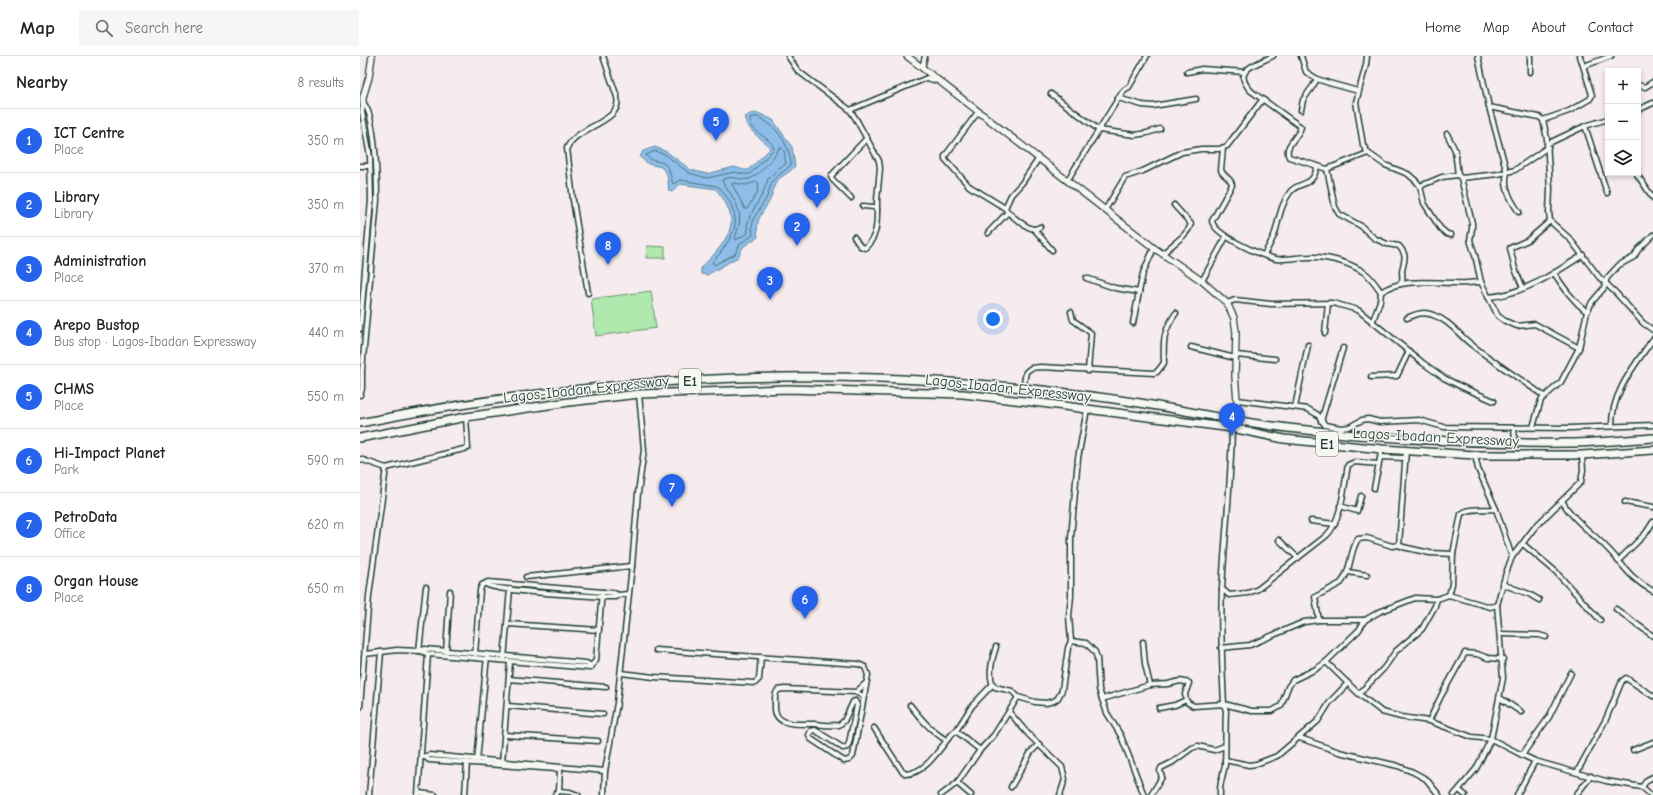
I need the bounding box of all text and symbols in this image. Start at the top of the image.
search box [79,10,359,46]
text: Map [20,17,55,39]
icon: search [93,17,115,39]
text: Search here [125,19,203,37]
text: Home [1425,19,1461,36]
text: Map [1483,19,1509,36]
text: About [1531,19,1566,36]
text: Contact [1588,19,1633,36]
map controls [1605,68,1641,176]
button: + [1605,68,1641,104]
text: Nearby [16,73,67,92]
text: 8 results [298,75,344,90]
button: − [1605,104,1641,140]
pin: 5 [703,108,729,141]
text: ICT Centre [54,124,124,142]
text: 1 [26,133,32,148]
text: 350 m [307,133,344,148]
button: layers [1605,140,1641,176]
text: Place [54,142,84,157]
pin: 1 [804,175,830,208]
text: Library [54,188,99,206]
text: 2 [26,197,32,212]
text: 350 m [307,197,344,212]
text: Library [54,206,93,221]
pin: 2 [784,213,810,246]
pin: 8 [595,232,621,265]
text: Administration [54,252,146,270]
text: 3 [26,261,32,276]
text: 370 m [308,261,344,276]
pin: 3 [757,267,783,300]
text: Place [54,270,84,285]
your location [983,309,1003,329]
text: Arepo Bustop [54,316,140,334]
text: 4 [26,325,32,340]
text: 440 m [308,325,344,340]
text: Bus stop · Lagos-Ibadan Expressway [54,334,256,349]
road number: E1 [679,369,701,393]
street label: Lagos-Ibadan Expressway [924,370,1092,406]
street label: Lagos-Ibadan Expressway [502,371,670,407]
text: CHMS [54,380,94,398]
text: 5 [26,389,32,404]
text: 550 m [307,389,344,404]
text: Place [54,398,84,413]
pin: 4 [1219,403,1245,436]
street label: Lagos-Ibadan Expressway [1352,424,1520,450]
road number: E1 [1316,432,1338,456]
text: Hi-Impact Planet [54,444,165,462]
text: 6 [26,453,32,468]
text: 590 m [307,453,344,468]
text: Park [54,462,79,477]
pin: 7 [659,474,685,507]
text: PetroData [54,508,117,526]
text: 7 [26,517,32,532]
text: 620 m [307,517,344,532]
text: Office [54,526,85,541]
text: Organ House [54,572,138,590]
text: 8 [26,581,32,596]
text: 650 m [307,581,344,596]
pin: 6 [792,586,818,619]
text: Place [54,590,84,605]

